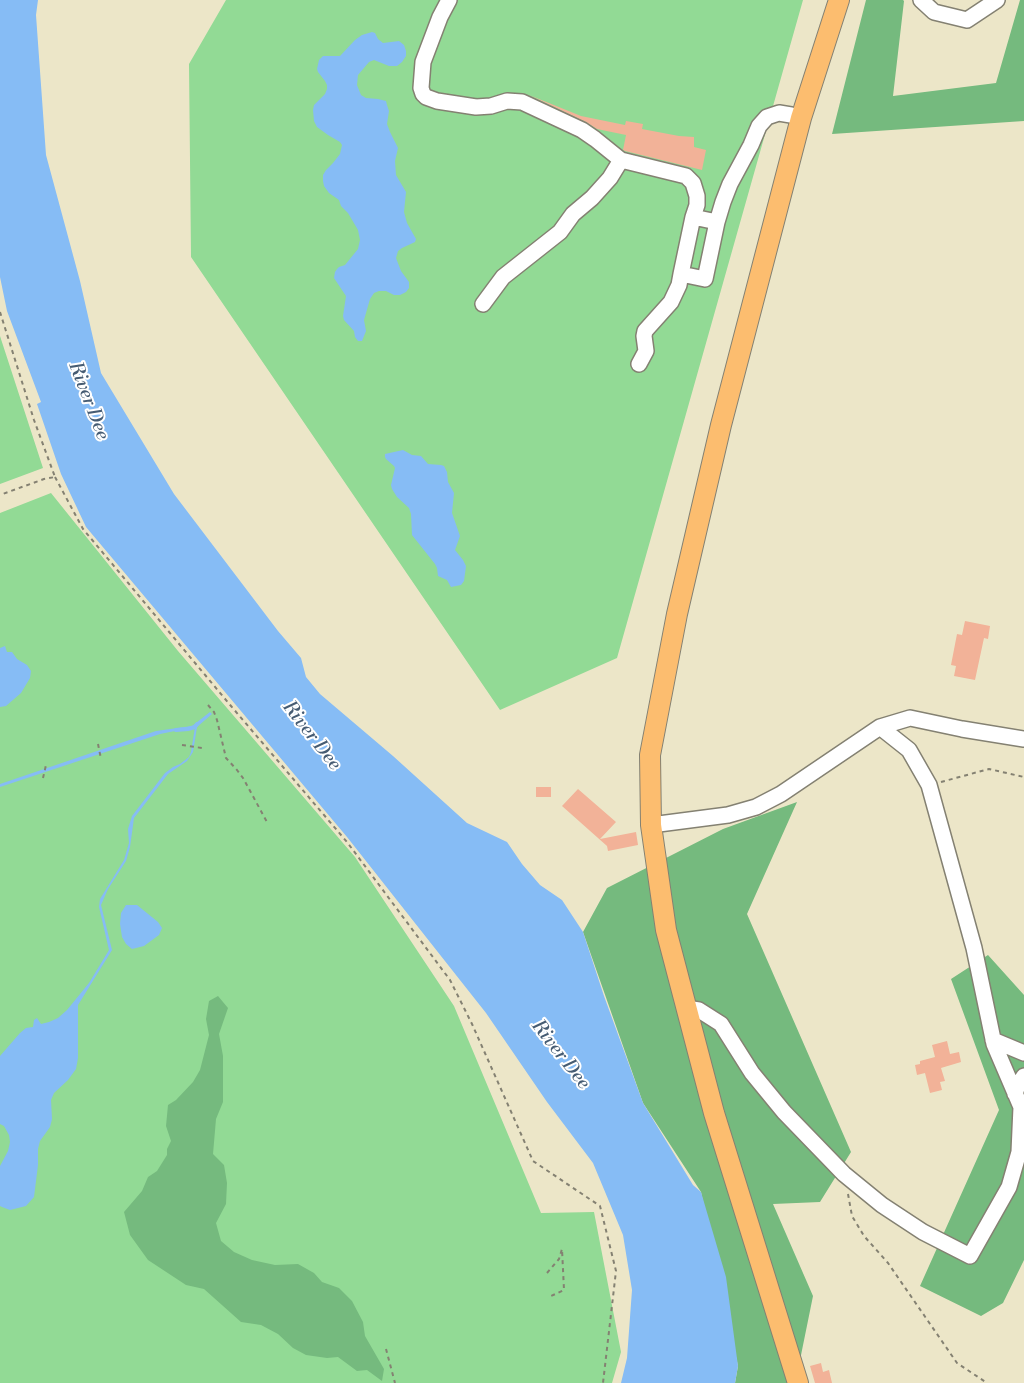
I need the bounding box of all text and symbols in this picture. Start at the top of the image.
water label: River Dee [63,359,113,443]
water label: River Dee [277,697,345,775]
water label: River Dee [526,1016,594,1094]

